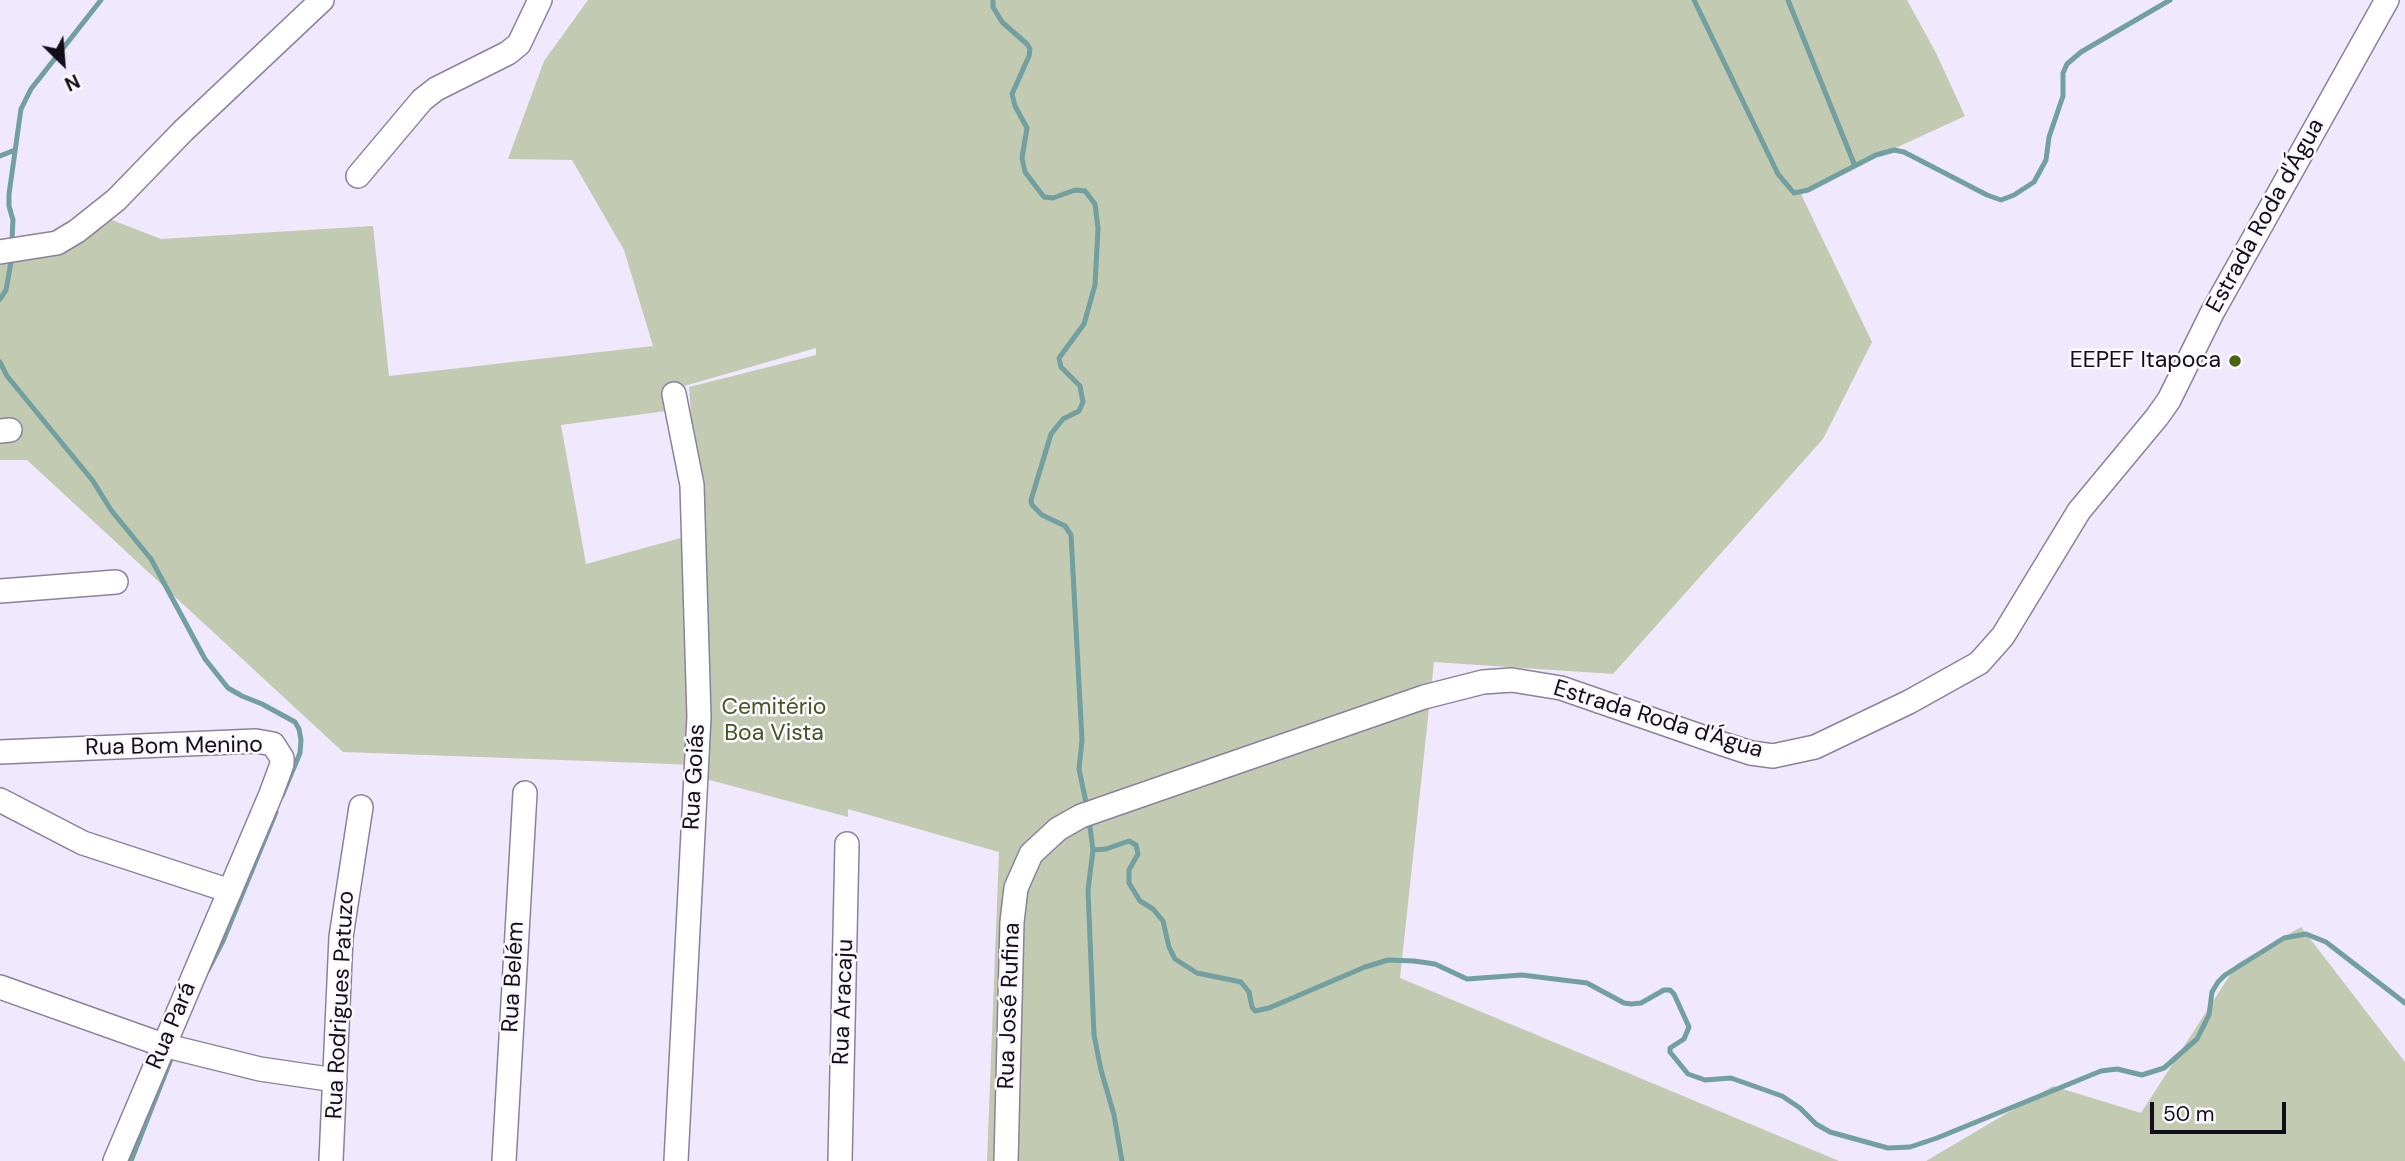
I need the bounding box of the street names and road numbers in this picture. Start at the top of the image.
street label: Estrada Roda d'Água [2201,114,2331,318]
street label: Estrada Roda d'Água [1550,675,1766,765]
street label: Rua Goiás [678,723,712,831]
street label: Rua Bom Menino [85,732,263,762]
street label: Rua Rodrigues Patuzo [321,890,361,1120]
street label: Rua Belém [497,921,531,1033]
street label: Rua José Rufina [993,922,1027,1090]
street label: Rua Aracaju [828,938,860,1066]
street label: Rua Pará [141,978,203,1074]

